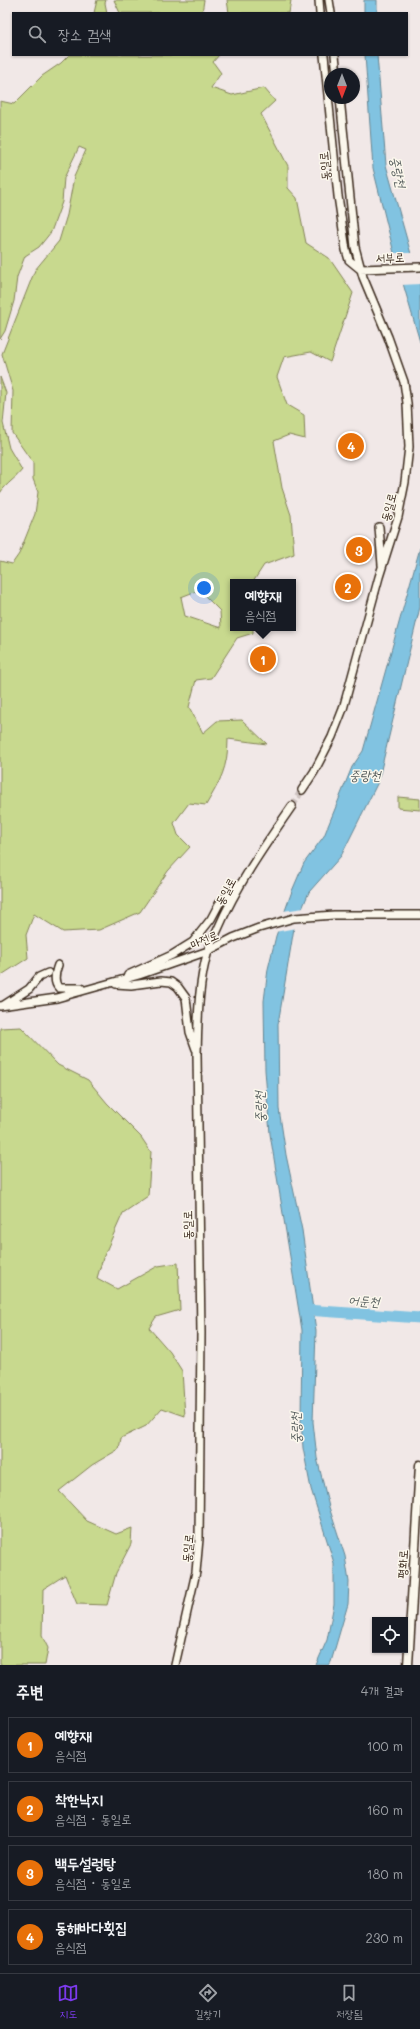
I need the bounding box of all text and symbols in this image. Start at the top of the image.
search box [12,12,408,56]
icon: search [26,23,48,45]
text: 장소 검색 [58,24,111,44]
north arrow [324,68,360,104]
street label: 동일로 [315,151,333,181]
water label: 중랑천 [387,155,411,191]
street label: 서부로 [375,248,405,266]
pin: 4 [338,431,364,461]
street label: 동일로 [377,491,399,523]
pin: 3 [346,535,372,565]
pin: 2 [335,572,361,602]
your location [194,578,214,598]
popup [230,579,296,631]
text: 예향재 [245,585,281,605]
text: 음식점 [245,606,276,623]
pin: 1 [250,644,276,674]
water label: 중랑천 [349,766,382,783]
street label: 동일로 [211,874,239,908]
street label: 마전로 [188,926,220,952]
water label: 중랑천 [250,1089,268,1123]
street label: 동일로 [179,1210,195,1240]
water label: 어둔천 [348,1290,382,1310]
water label: 중랑천 [286,1410,304,1444]
street label: 동일로 [178,1533,196,1563]
street label: 평화로 [393,1549,411,1579]
map controls [372,1617,408,1653]
button: locate [372,1617,408,1653]
text: 주변 [16,1680,43,1702]
text: 4개 결과 [361,1682,404,1699]
text: 예향재 [55,1725,91,1745]
text: 1 [27,1737,33,1754]
text: 100 m [367,1737,403,1754]
text: 음식점 [55,1746,86,1763]
text: 착한낙지 [55,1789,103,1809]
text: 2 [26,1801,34,1818]
text: 160 m [367,1801,403,1818]
text: 음식점 · 동일로 [55,1810,132,1827]
text: 백두설렁탕 [55,1853,115,1873]
text: 3 [26,1865,34,1882]
text: 180 m [367,1865,403,1882]
text: 음식점 · 동일로 [55,1874,132,1891]
text: 동해바다횟집 [55,1917,127,1937]
text: 4 [26,1929,34,1946]
text: 230 m [366,1929,403,1946]
text: 음식점 [55,1938,86,1955]
tab: 지도 [57,1982,79,2022]
tab: 길찾기 [194,1982,221,2022]
tab: 저장됨 [336,1982,363,2022]

